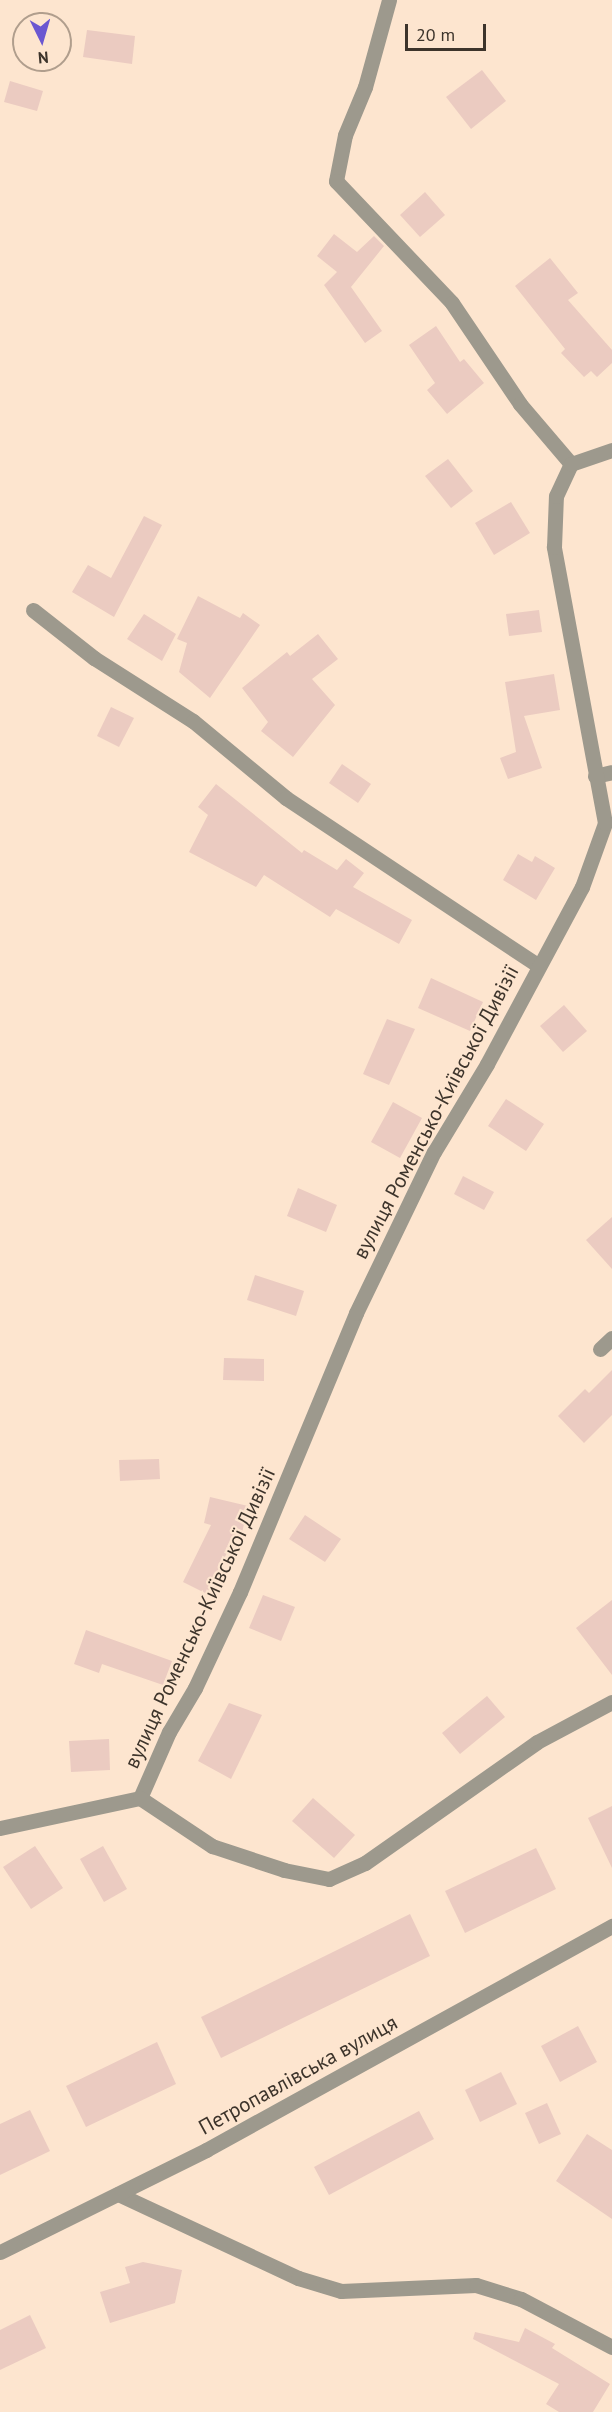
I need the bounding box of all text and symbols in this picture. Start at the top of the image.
north arrow [12,12,72,72]
scale bar [408,12,489,50]
text: 20 m [416,23,455,46]
text: N [37,48,50,68]
street label: вулиця Роменсько-Київської Дивізії [348,961,524,1263]
street label: вулиця Роменсько-Київської Дивізії [119,1463,281,1773]
street label: Петропавлівська вулиця [194,2010,402,2140]

